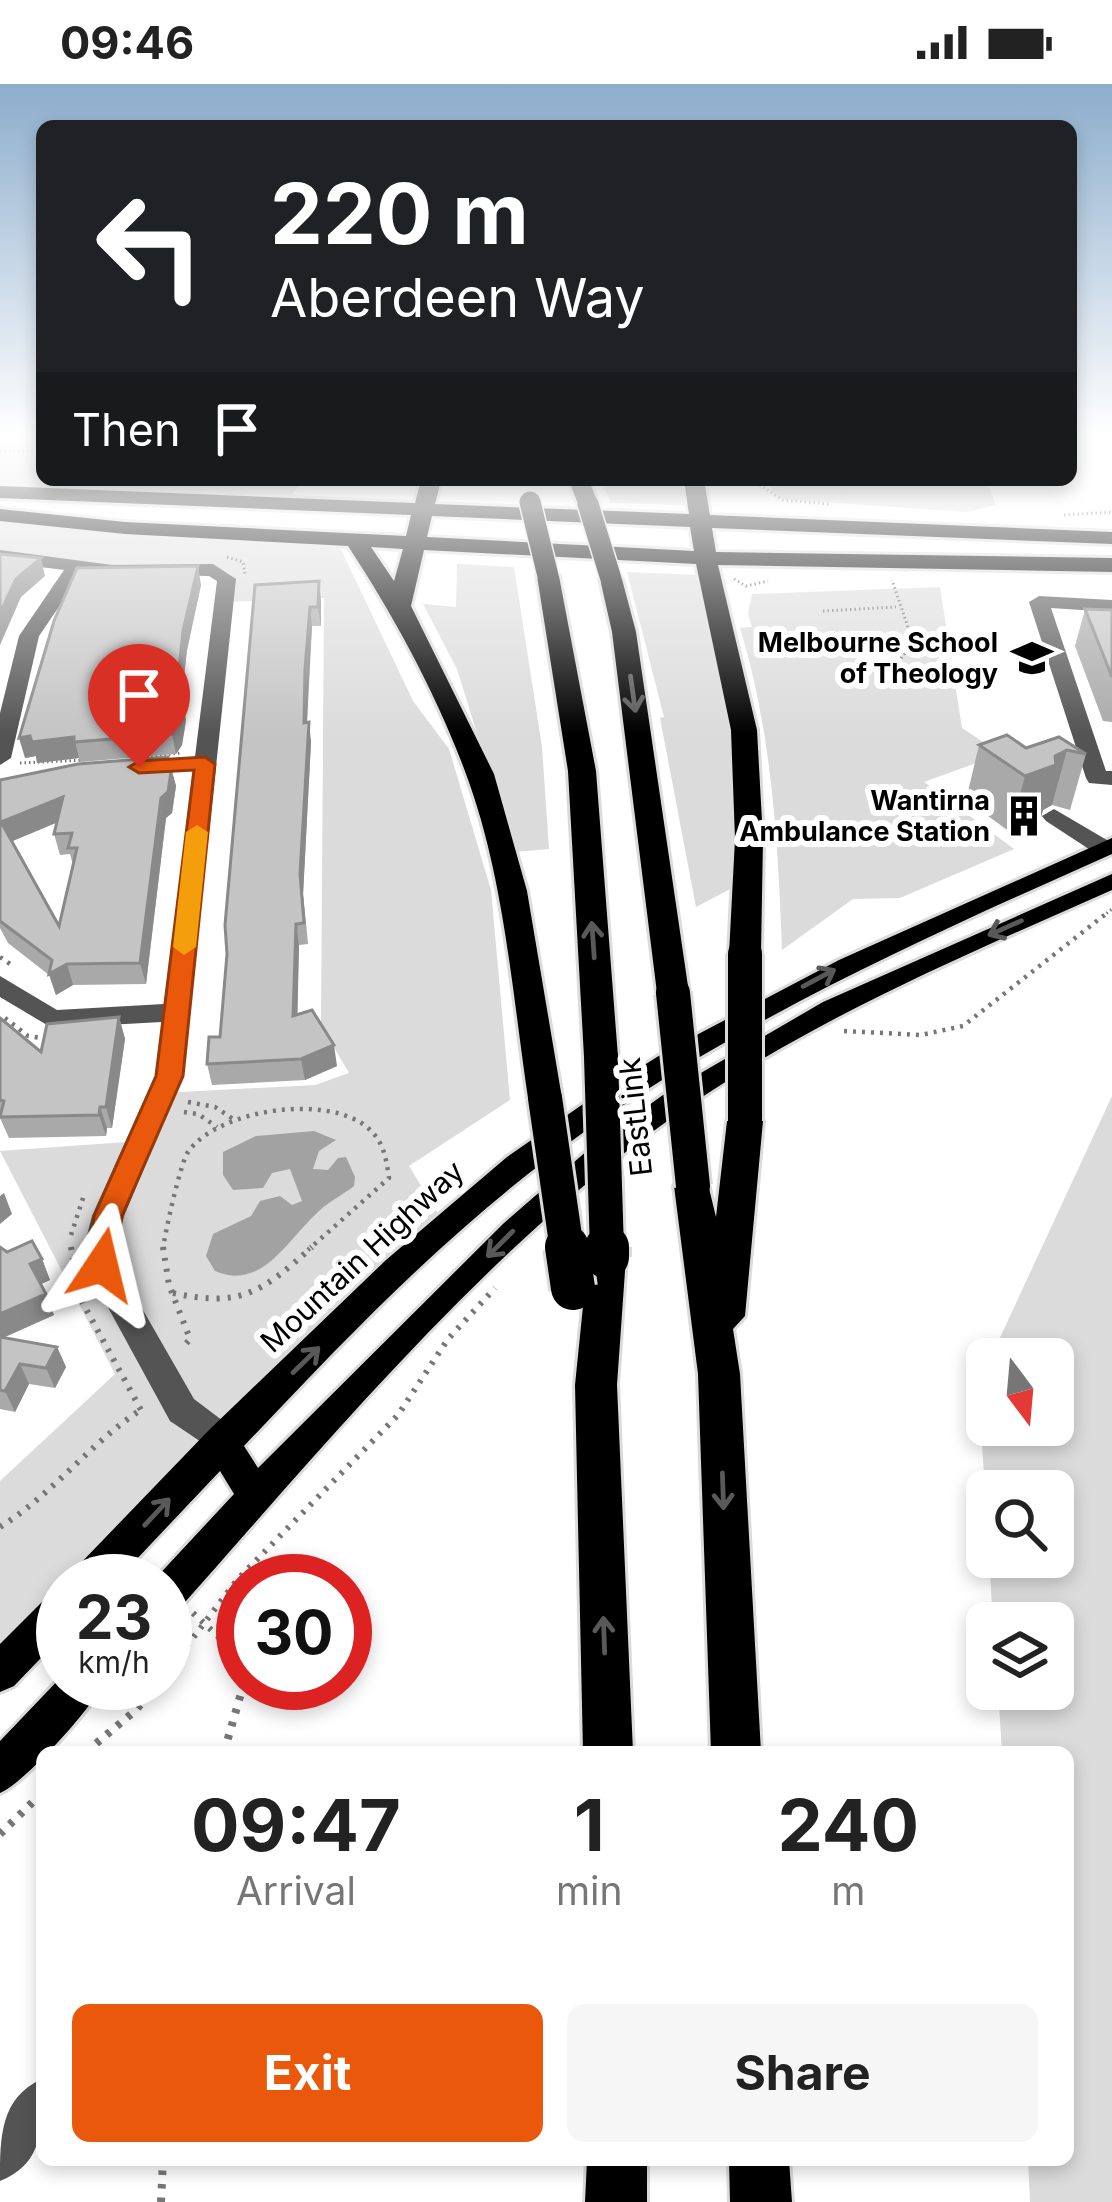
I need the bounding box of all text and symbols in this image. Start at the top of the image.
text: 09:46 [60,15,194,70]
text: 220 m [270,163,529,264]
icon: left [72,168,228,324]
text: Aberdeen Way [270,265,645,330]
icon: arrive [204,396,270,462]
text: Then [72,402,180,457]
place label: Melbourne School of Theology [758,626,998,690]
school or university icon: Melbourne School of Theology [1009,635,1055,681]
pin [88,644,190,767]
icon: arrive [106,662,172,728]
one-way arrow [622,674,645,713]
place label: Wantirna Ambulance Station [739,784,990,848]
building icon: Wantirna Ambulance Station [1001,793,1047,839]
one-way arrow [988,919,1024,941]
one-way arrow [582,921,605,960]
one-way arrow [800,966,836,989]
street label: EastLink [611,1055,659,1178]
street label: Mountain Highway [253,1153,471,1359]
position arrow [39,1202,165,1328]
one-way arrow [486,1229,514,1258]
north arrow [966,1338,1074,1446]
map controls [966,1338,1074,1710]
one-way arrow [291,1346,320,1374]
button: search [966,1470,1074,1578]
one-way arrow [712,1471,735,1510]
one-way arrow [143,1497,170,1527]
speed limit sign: 30 [216,1554,372,1710]
text: 23 [76,1581,152,1653]
button: layers [966,1602,1074,1710]
one-way arrow [592,1616,615,1655]
text: km/h [78,1644,150,1680]
text: 09:47 [191,1781,401,1868]
text: 1 [574,1781,605,1868]
text: 240 [778,1781,919,1868]
text: Arrival [236,1867,356,1914]
text: min [556,1867,623,1914]
text: m [831,1867,865,1914]
button: Exit [72,2004,543,2142]
button: Share [567,2004,1038,2142]

